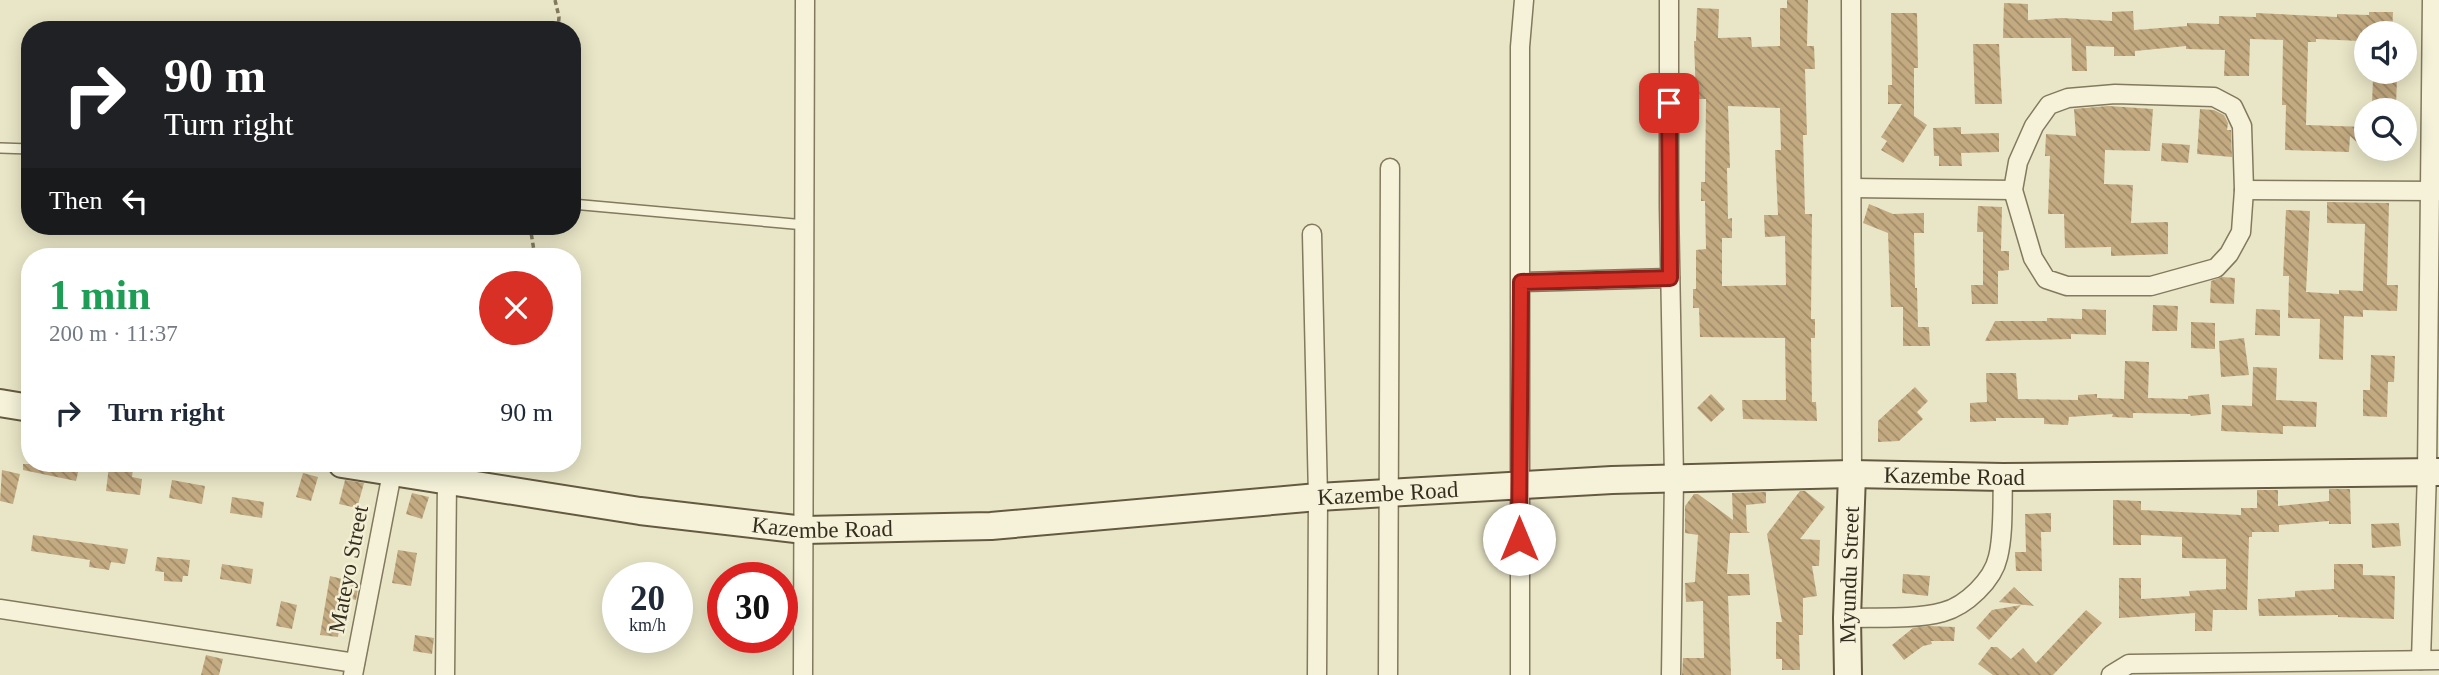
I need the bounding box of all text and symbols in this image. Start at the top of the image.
map controls [2354,21,2417,161]
button: sound [2354,21,2417,84]
text: 90 m [164,48,266,103]
icon: right [49,49,140,140]
pin [1639,73,1699,133]
icon: arrive [1650,84,1688,122]
button: search [2354,98,2417,161]
text: Turn right [164,106,294,142]
icon: left [116,182,154,220]
text: Then [49,186,102,215]
button: close [479,271,553,345]
text: 1 min [49,272,151,318]
text: 200 m · 11:37 [49,321,178,346]
icon: right [49,394,87,432]
text: Turn right [108,398,225,427]
text: 90 m [500,398,553,427]
street label: Kazembe Road [1883,463,2026,490]
street label: Kazembe Road [1317,477,1460,510]
street label: Mateyo Street [324,502,373,635]
position arrow [1482,502,1556,576]
street label: Myundu Street [1835,505,1864,644]
street label: Kazembe Road [750,512,894,543]
speed limit sign: 30 [707,562,798,653]
text: 20 [630,579,665,618]
text: km/h [629,615,666,635]

